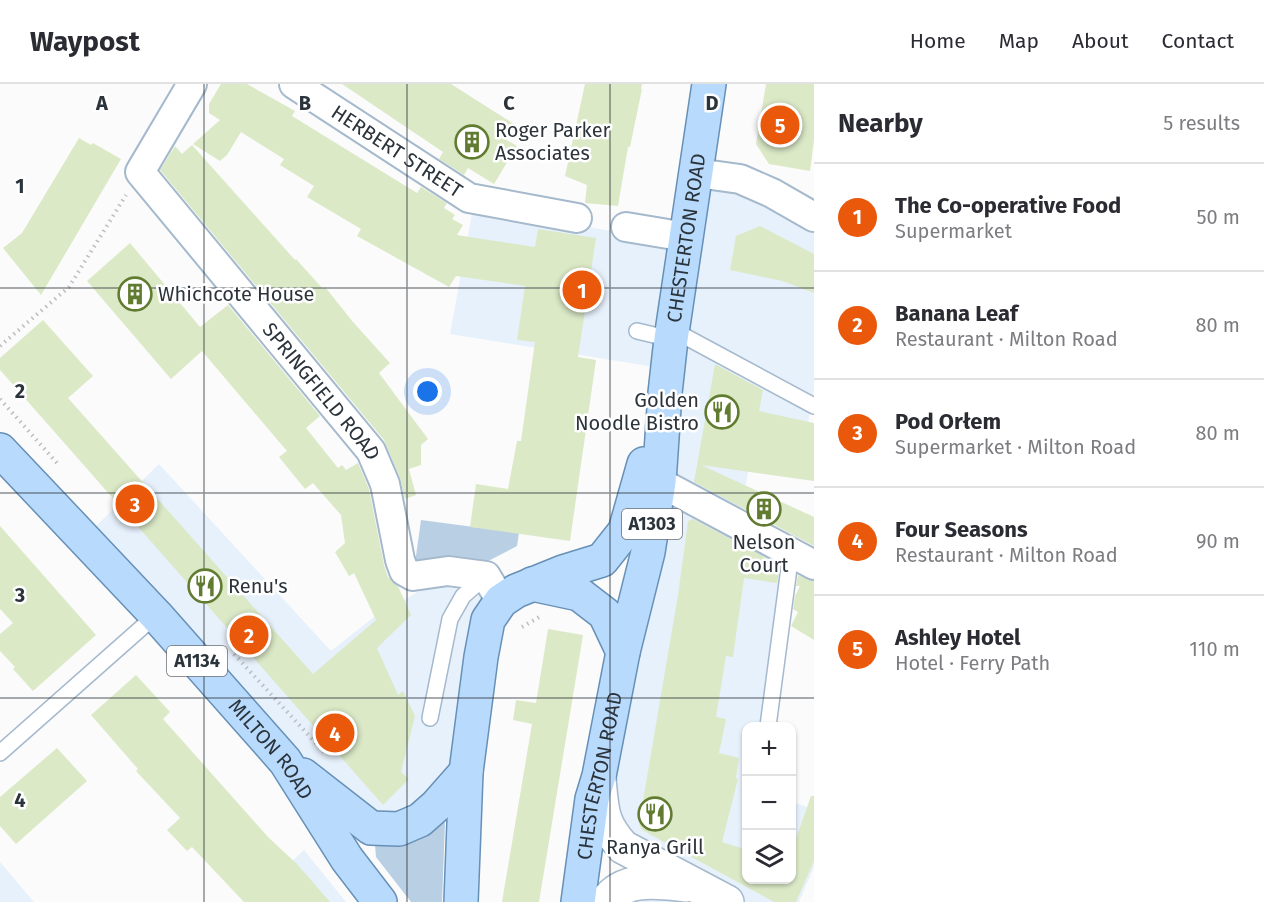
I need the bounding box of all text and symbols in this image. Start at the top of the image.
text: Waypost [30,25,140,58]
text: Home [910,28,966,54]
text: Map [999,28,1039,54]
text: About [1072,28,1129,54]
text: Contact [1162,28,1234,54]
text: A [95,91,109,115]
text: B [299,91,311,115]
text: C [503,91,515,115]
text: D [705,91,719,115]
street label: HERBERT STREET [327,100,468,203]
pin: 5 [760,102,800,147]
text: Nearby [838,108,923,139]
text: 5 results [1163,111,1240,135]
place label: Roger Parker Associates [495,118,611,165]
building icon: Roger Parker Associates [454,124,490,160]
street label: CHESTERTON ROAD [662,152,711,324]
text: 1 [15,174,25,198]
text: The Co-operative Food [895,192,1121,219]
text: 1 [853,205,862,229]
text: 50 m [1196,205,1240,229]
text: Supermarket [895,219,1012,243]
pin: 1 [562,268,602,312]
building icon: Whichcote House [117,276,153,312]
place label: Whichcote House [158,282,314,306]
text: Banana Leaf [895,300,1018,327]
text: 2 [852,313,863,337]
text: 80 m [1195,313,1240,337]
street label: SPRINGFIELD ROAD [258,318,385,463]
text: Restaurant · Milton Road [895,327,1118,351]
your location [413,377,442,406]
text: 2 [15,379,25,403]
place label: Golden Noodle Bistro [575,388,699,435]
restaurant icon: Golden Noodle Bistro [704,394,740,430]
text: Pod Orłem [895,408,1001,435]
text: 3 [852,421,863,445]
text: 80 m [1195,421,1240,445]
text: Supermarket · Milton Road [895,435,1136,459]
pin: 3 [116,482,154,526]
building icon: Nelson Court [746,491,782,527]
road number: A1303 [622,509,682,539]
text: Four Seasons [895,516,1028,543]
text: 4 [852,529,863,553]
text: 90 m [1196,529,1240,553]
place label: Nelson Court [732,530,796,577]
text: Restaurant · Milton Road [895,543,1118,567]
restaurant icon: Renu's [187,568,223,604]
place label: Renu's [228,574,288,598]
text: 3 [14,583,25,607]
pin: 2 [230,612,268,658]
text: Ashley Hotel [895,624,1021,651]
text: 5 [852,637,863,661]
text: 110 m [1189,637,1240,661]
road number: A1134 [167,646,227,676]
text: Hotel · Ferry Path [895,651,1050,675]
street label: CHESTERTON ROAD [572,690,627,861]
street label: MILTON ROAD [224,694,318,804]
pin: 4 [316,710,354,756]
map controls [742,722,796,884]
button: + [742,722,796,776]
button: − [742,776,796,830]
text: 4 [14,788,26,812]
restaurant icon: Ranya Grill [637,796,673,832]
button: layers [742,830,796,884]
place label: Ranya Grill [606,835,704,859]

